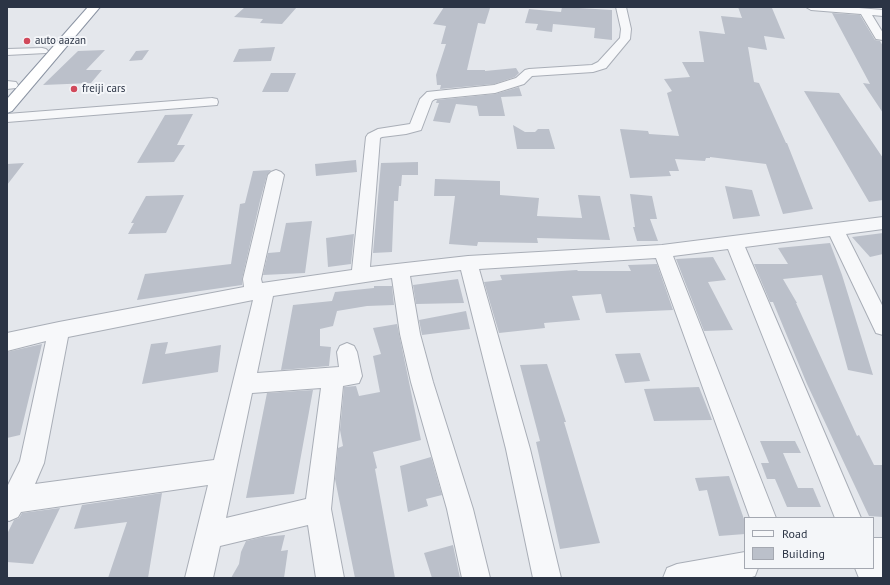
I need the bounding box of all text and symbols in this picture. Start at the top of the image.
place label: auto aazan [35,34,86,48]
marker: auto aazan [22,36,32,46]
place label: freiji cars [82,82,125,96]
marker: freiji cars [69,84,79,94]
legend [744,517,874,569]
text: Road [782,526,807,541]
text: Building [782,546,825,561]

